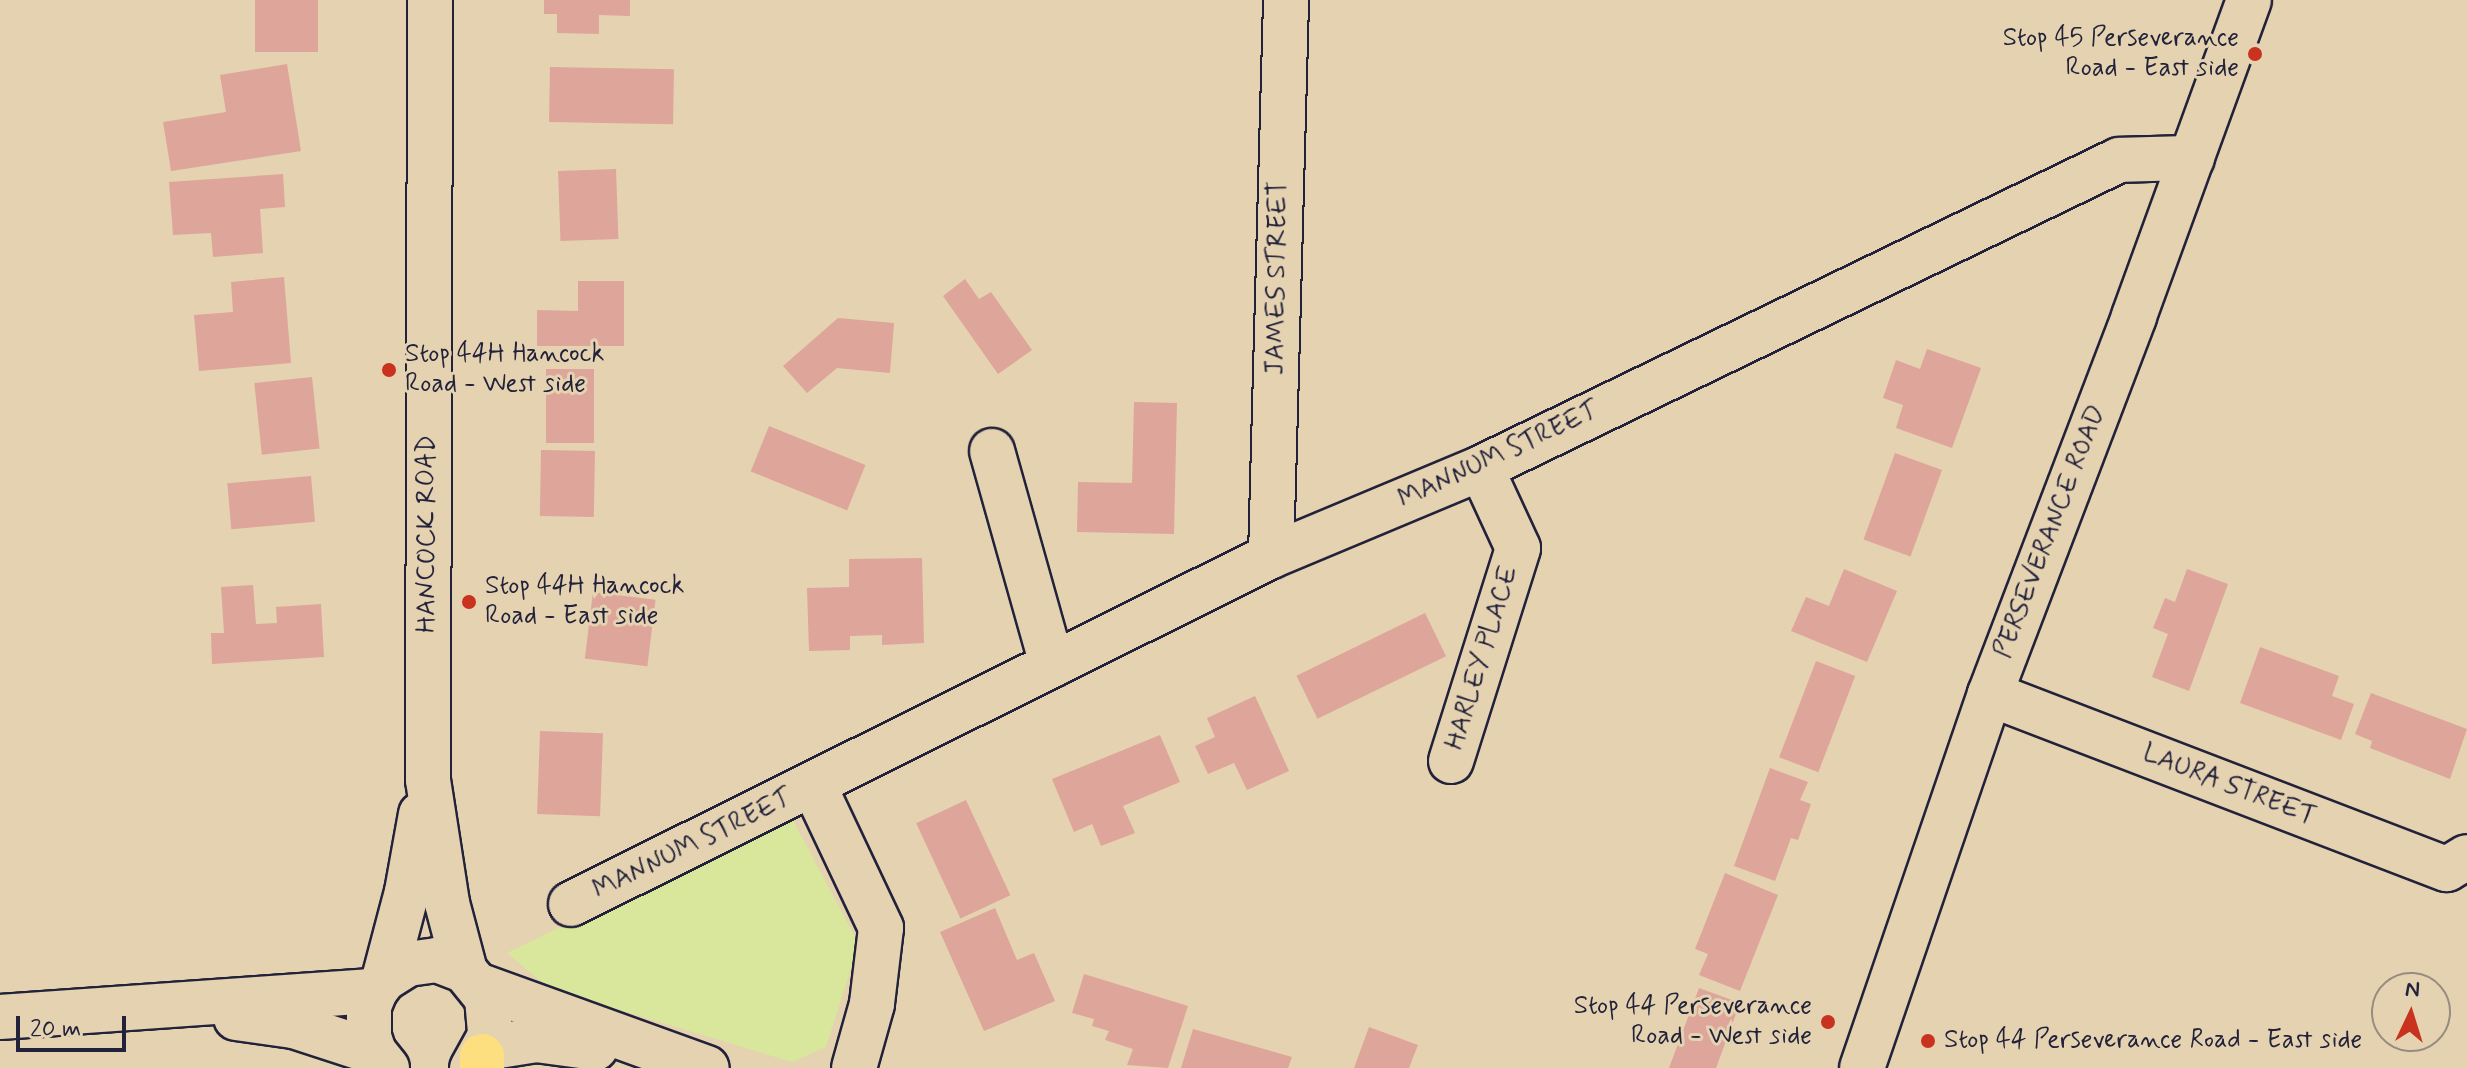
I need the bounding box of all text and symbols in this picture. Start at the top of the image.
place label: Stop 45 Perseverance Road - East side [2003,23,2239,84]
marker: Stop 45 Perseverance Road - East side [2246,45,2264,63]
street label: JAMES STREET [1261,181,1295,375]
place label: Stop 44H Hancock Road - West side [405,339,602,400]
marker: Stop 44H Hancock Road - West side [380,361,398,379]
street label: MANNUM STREET [1393,396,1605,516]
street label: PERSEVERANCE ROAD [1988,401,2114,663]
street label: HANCOCK ROAD [412,437,444,631]
street label: HARLEY PLACE [1441,564,1525,752]
place label: Stop 44H Hancock Road - East side [485,571,682,632]
marker: Stop 44H Hancock Road - East side [460,593,478,611]
street label: LAURA STREET [2137,738,2321,834]
street label: MANNUM STREET [588,783,798,907]
north arrow [2371,972,2451,1052]
text: N [2404,976,2421,1005]
place label: Stop 44 Perseverance Road - West side [1574,991,1812,1052]
scale bar [20,1000,130,1050]
marker: Stop 44 Perseverance Road - West side [1819,1013,1837,1031]
text: 20 m [30,1014,81,1045]
place label: Stop 44 Perseverance Road - East side [1944,1025,2363,1057]
marker: Stop 44 Perseverance Road - East side [1919,1032,1937,1050]

